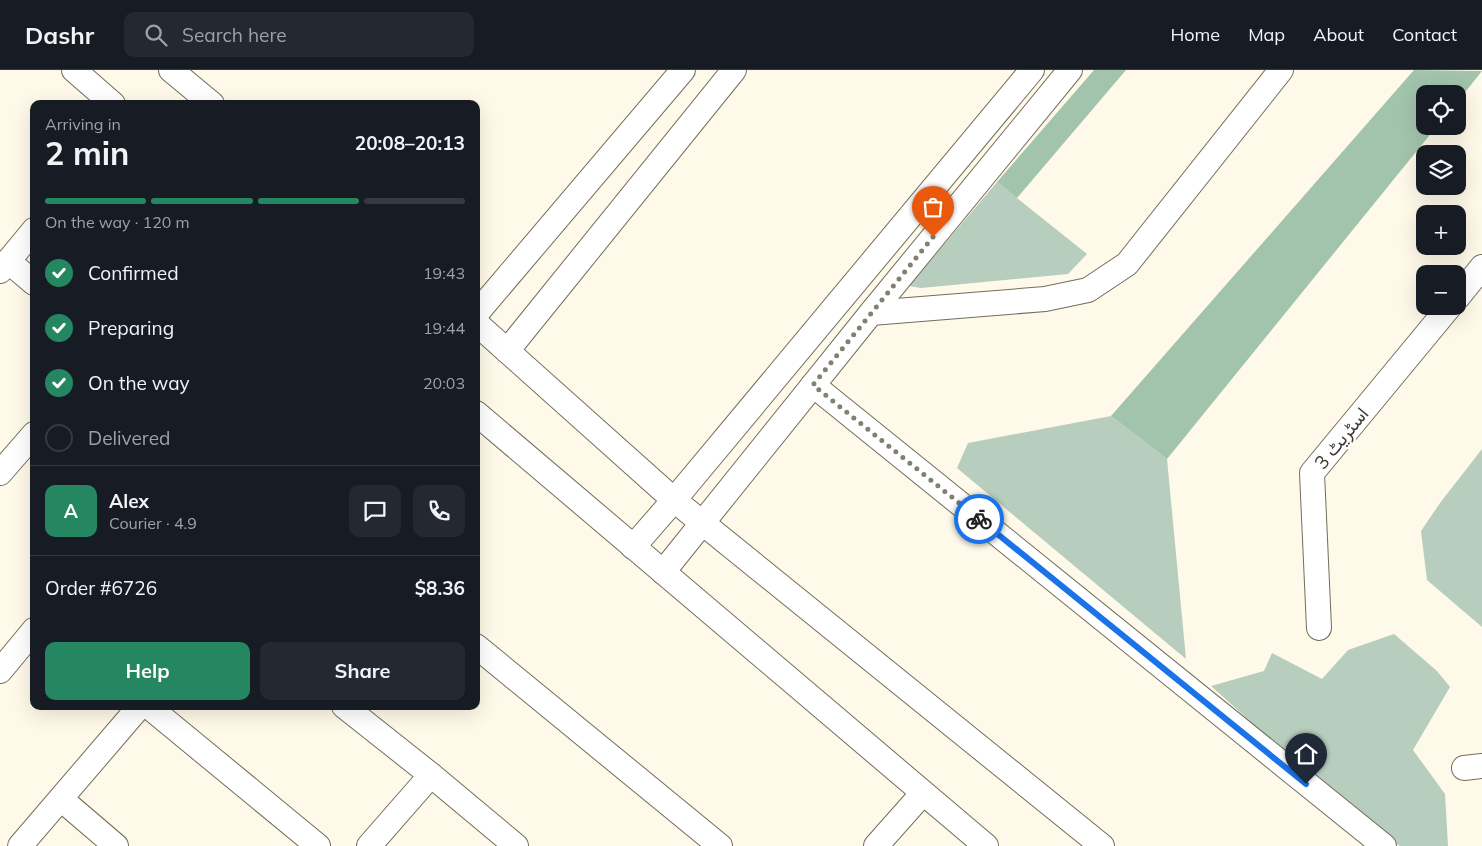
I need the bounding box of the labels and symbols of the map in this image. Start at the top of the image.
pin [912,186,954,237]
street label: اسٹریٹ 3 [1309,402,1373,474]
courier [954,494,1004,544]
pin [1285,733,1327,784]

